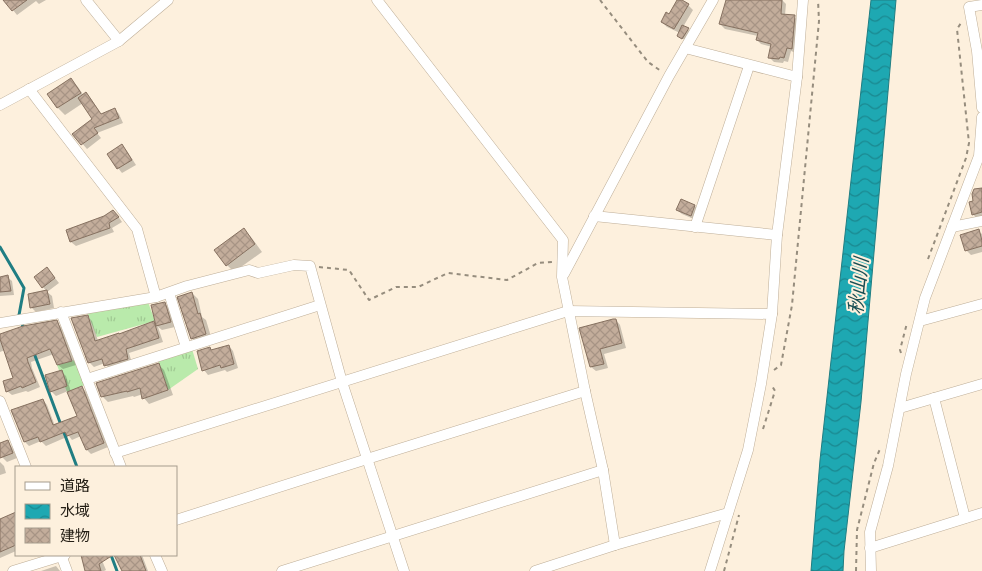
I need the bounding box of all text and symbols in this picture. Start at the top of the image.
water label: 秋山川 [842,254,877,316]
legend [15,466,178,556]
text: 道路 [60,475,90,498]
text: 水域 [60,500,90,523]
text: 建物 [60,525,90,548]

